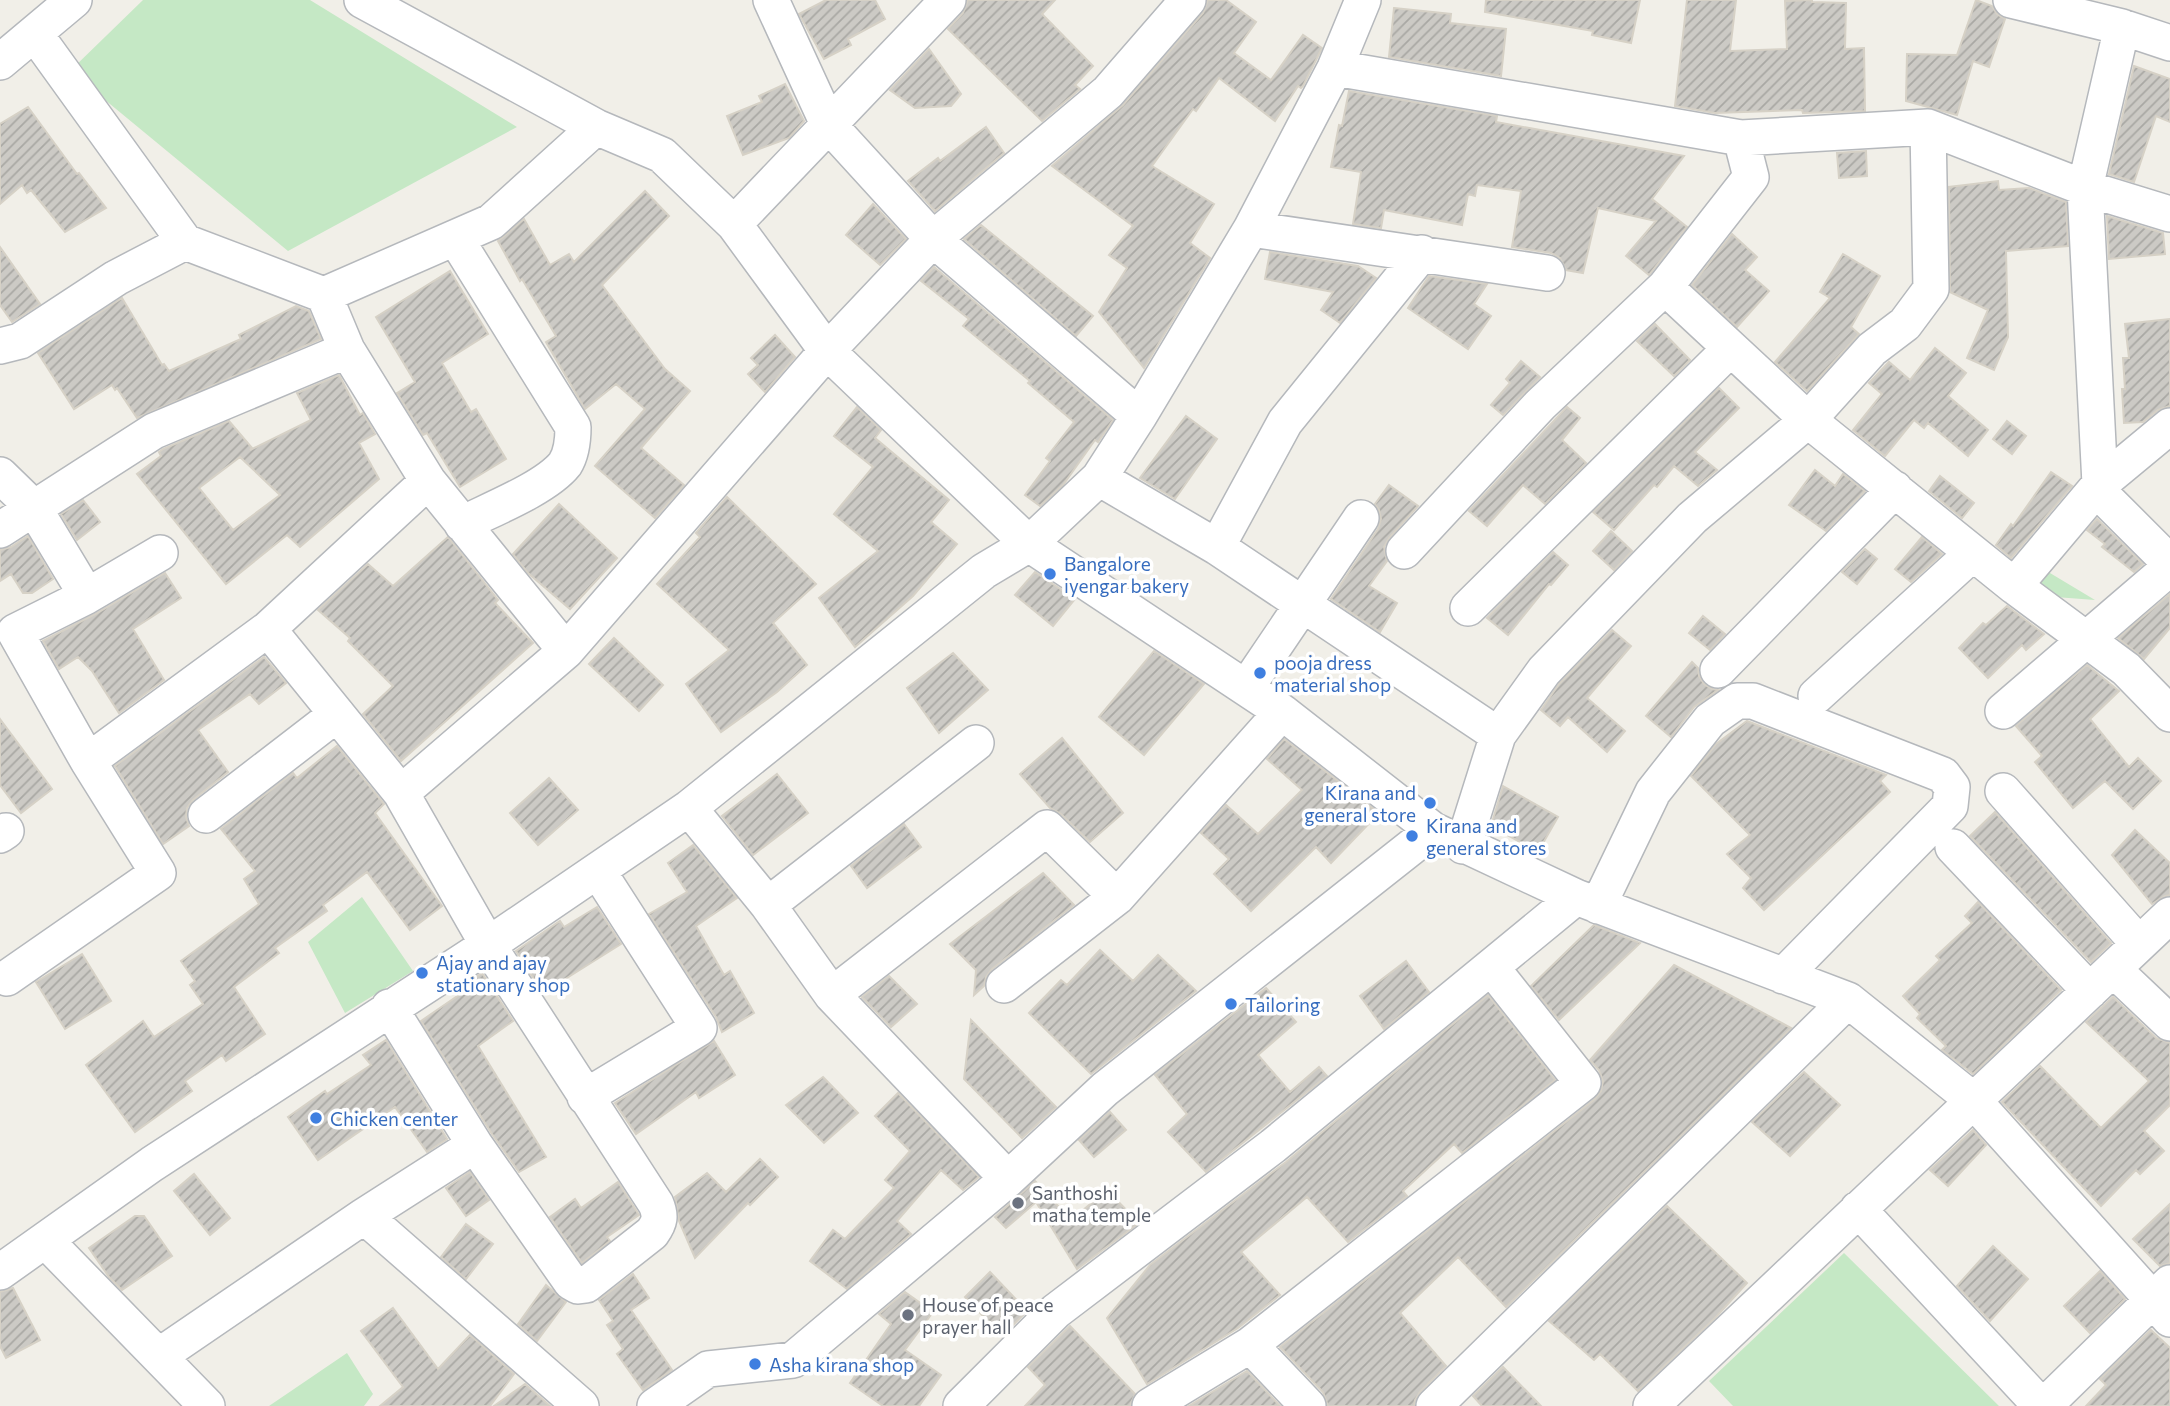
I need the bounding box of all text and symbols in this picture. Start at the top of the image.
place label: Bangalore iyengar bakery [1064,552,1189,597]
marker: Bangalore iyengar bakery [1042,566,1058,582]
place label: pooja dress material shop [1274,651,1391,696]
marker: pooja dress material shop [1252,665,1268,681]
place label: Kirana and general store [1304,781,1416,826]
marker: Kirana and general store [1422,795,1438,811]
place label: Kirana and general stores [1426,814,1546,859]
marker: Kirana and general stores [1404,828,1420,844]
place label: Ajay and ajay stationary shop [436,951,570,996]
marker: Ajay and ajay stationary shop [414,965,430,981]
place label: Tailoring [1245,993,1320,1016]
marker: Tailoring [1223,996,1239,1012]
place label: Chicken center [330,1107,459,1130]
marker: Chicken center [308,1110,324,1126]
place label: Santhoshi matha temple [1032,1181,1151,1226]
marker: Santhoshi matha temple [1010,1195,1026,1211]
place label: House of peace prayer hall [922,1293,1054,1338]
marker: House of peace prayer hall [900,1307,916,1323]
place label: Asha kirana shop [769,1353,914,1376]
marker: Asha kirana shop [747,1356,763,1372]

